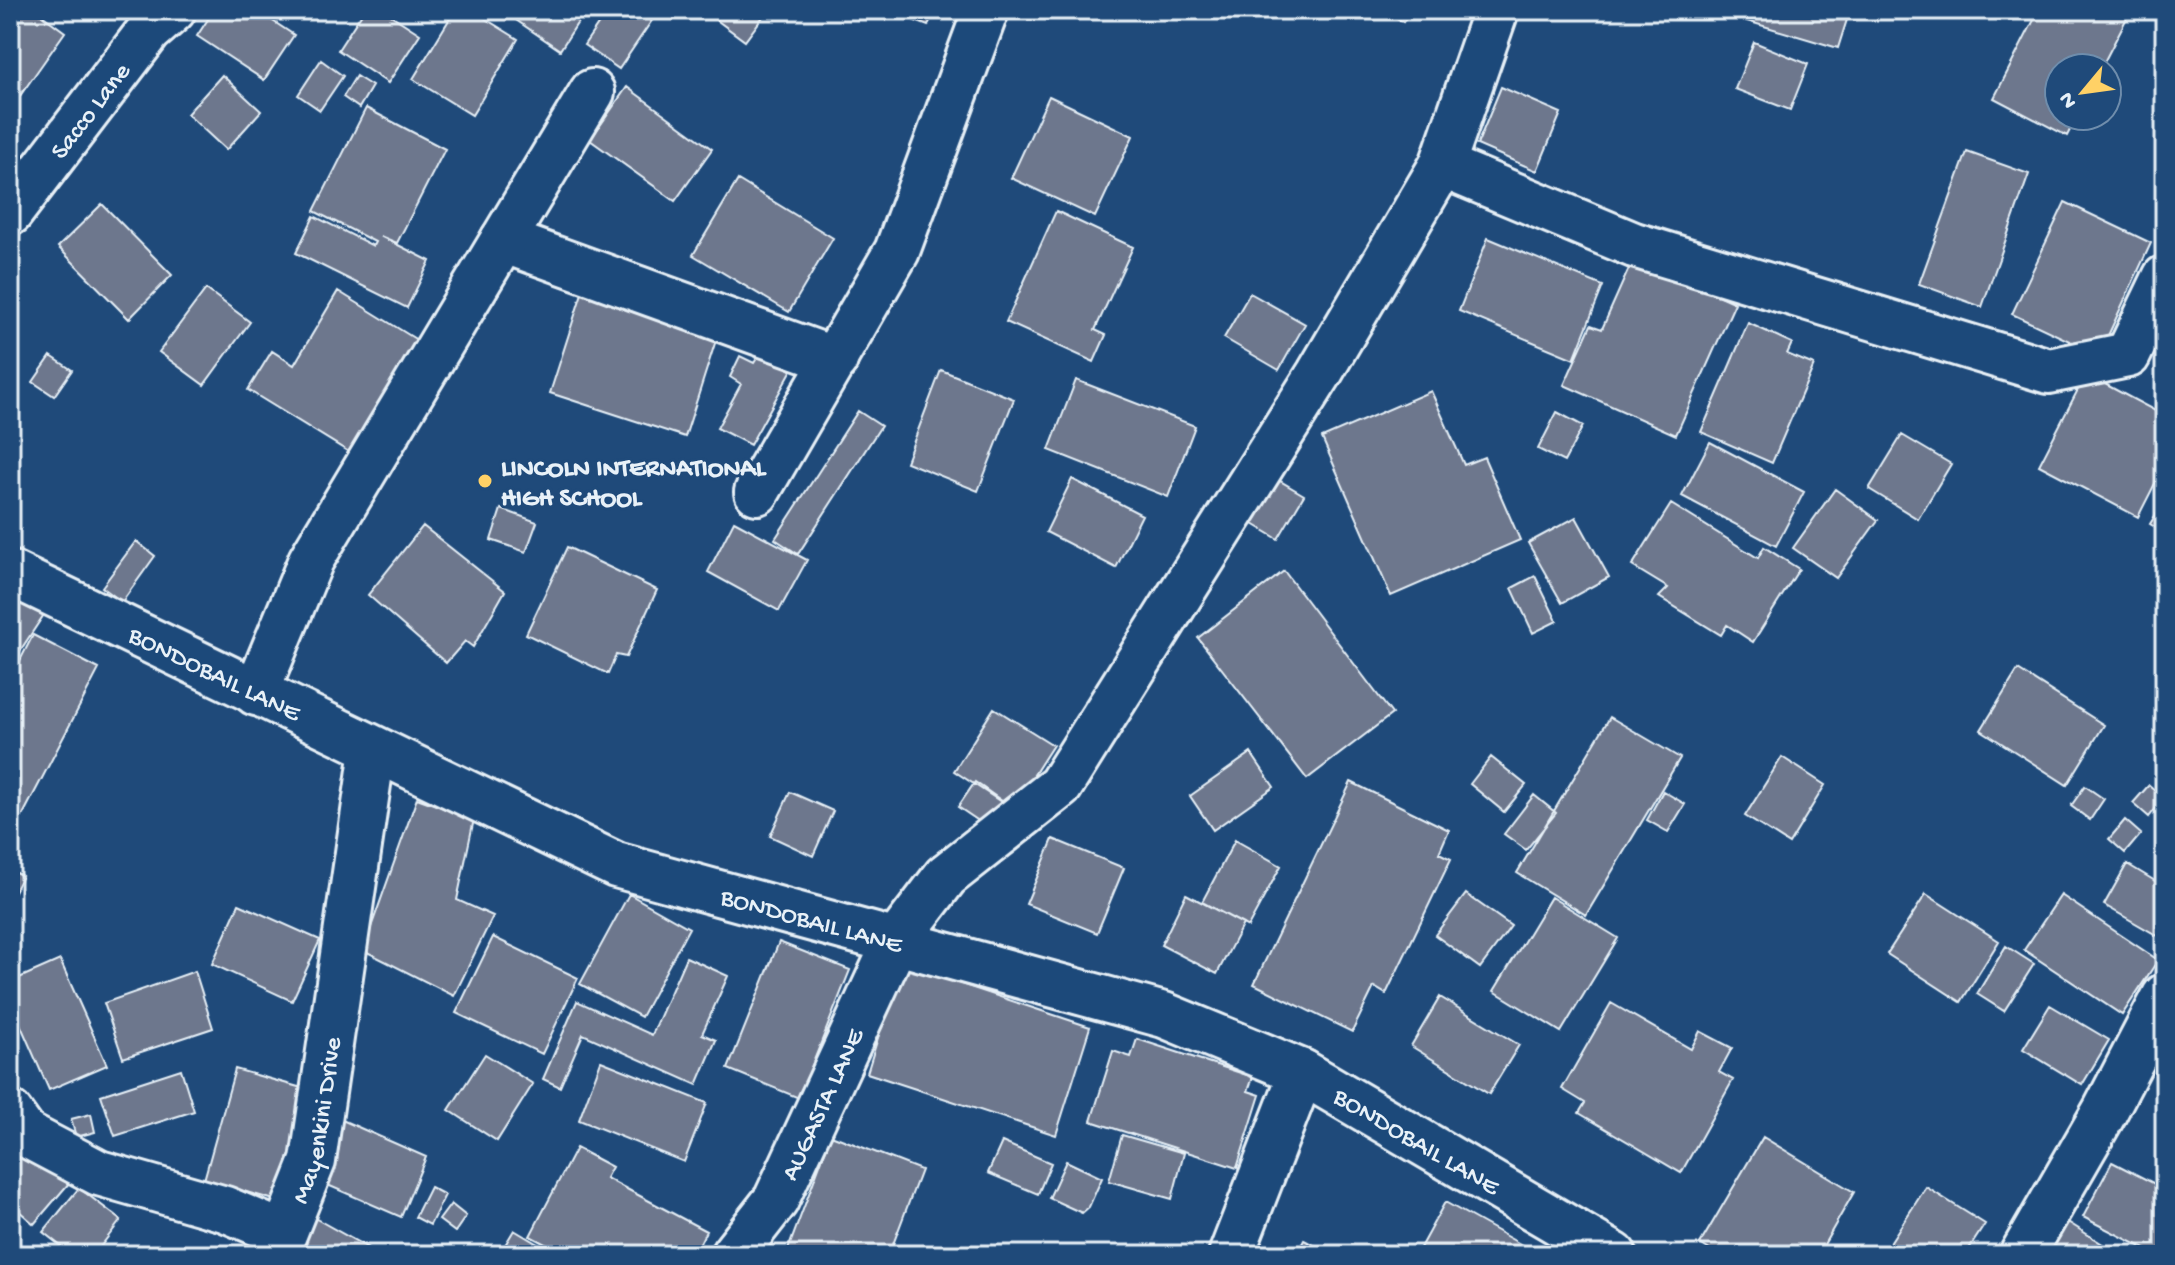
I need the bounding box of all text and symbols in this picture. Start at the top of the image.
north arrow [2043,52,2123,132]
street label: Sacco Lane [46,57,140,167]
text: N [2054,87,2084,112]
place label: LINCOLN INTERNATIONAL HIGH SCHOOL [501,455,767,516]
marker: LINCOLN INTERNATIONAL HIGH SCHOOL [476,472,494,490]
street label: BONDOBAIL LANE [121,621,305,731]
street label: BONDOBAIL LANE [716,883,906,963]
street label: AUGASTA LANE [776,1024,874,1186]
street label: Mayenkini Drive [287,1035,351,1209]
street label: BONDOBAIL LANE [1326,1082,1504,1205]

